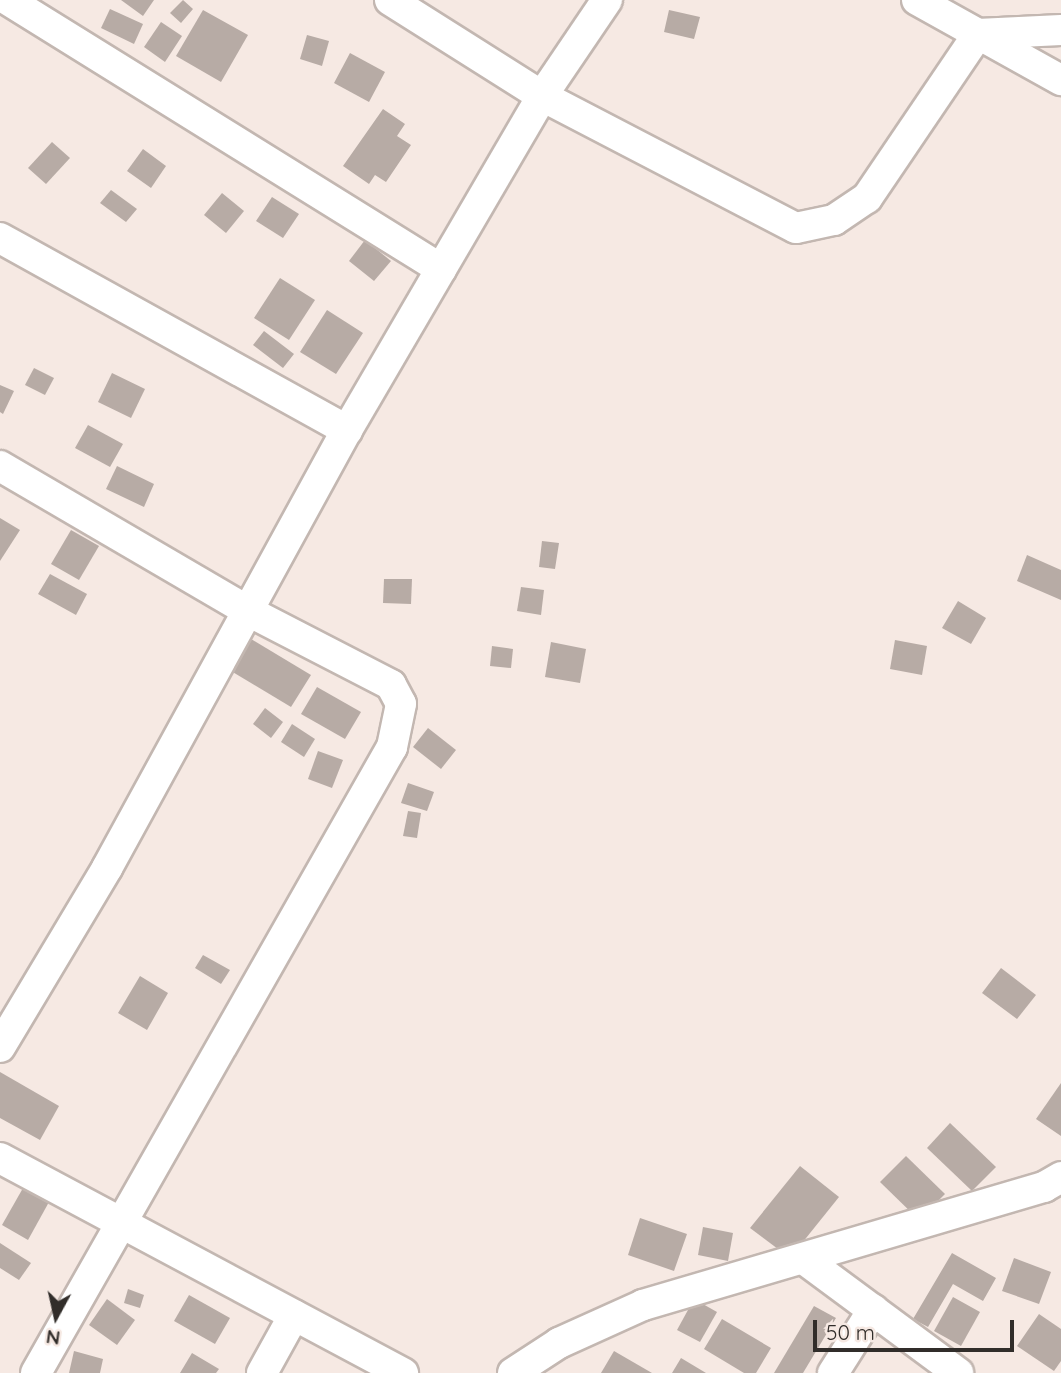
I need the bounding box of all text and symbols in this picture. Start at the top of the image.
north arrow [21,1282,91,1352]
scale bar [816,1306,1017,1350]
text: 50 m [826,1319,875,1345]
text: N [44,1325,62,1351]

